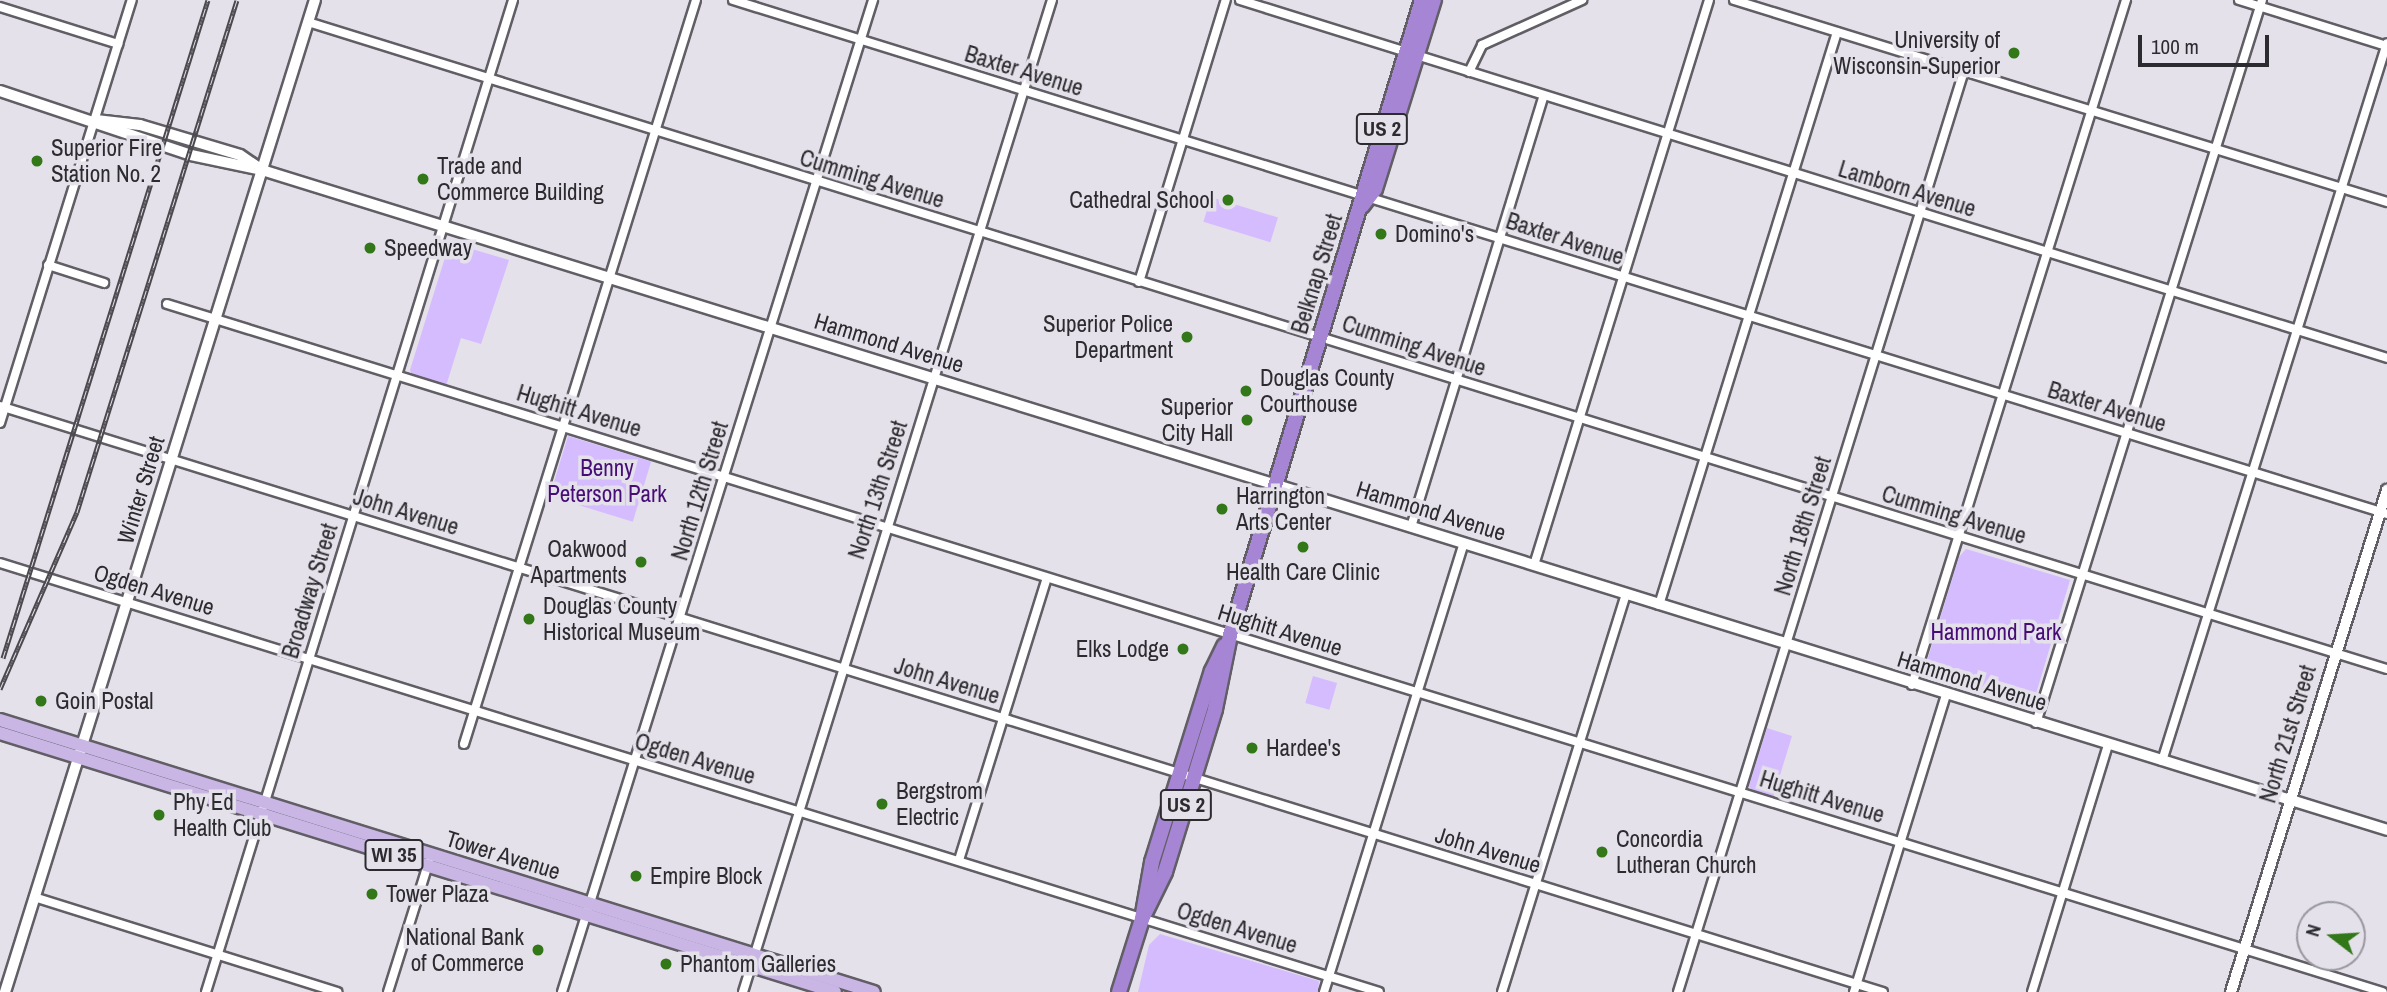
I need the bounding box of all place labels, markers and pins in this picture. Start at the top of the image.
place label: University of Wisconsin-Superior [1833,26,2000,80]
marker: University of Wisconsin-Superior [2006,45,2022,61]
place label: Superior Fire Station No. 2 [51,134,162,188]
place label: Trade and Commerce Building [437,152,604,206]
marker: Superior Fire Station No. 2 [29,153,45,169]
marker: Trade and Commerce Building [415,171,431,187]
place label: Cathedral School [1069,186,1214,214]
marker: Cathedral School [1220,192,1236,208]
place label: Domino's [1395,220,1474,248]
marker: Domino's [1373,226,1389,242]
place label: Speedway [384,234,472,262]
marker: Speedway [362,240,378,256]
place label: Superior Police Department [1043,310,1173,364]
marker: Superior Police Department [1179,329,1195,345]
place label: Douglas County Courthouse [1260,364,1394,418]
marker: Douglas County Courthouse [1238,383,1254,399]
place label: Superior City Hall [1161,393,1233,447]
marker: Superior City Hall [1239,412,1255,428]
place label: Harrington Arts Center [1236,482,1331,536]
marker: Harrington Arts Center [1214,501,1230,517]
place label: Oakwood Apartments [531,535,627,589]
marker: Health Care Clinic [1295,539,1311,555]
marker: Oakwood Apartments [633,554,649,570]
place label: Health Care Clinic [1226,558,1380,586]
place label: Douglas County Historical Museum [543,592,700,646]
marker: Douglas County Historical Museum [521,611,537,627]
place label: Elks Lodge [1076,635,1169,663]
marker: Elks Lodge [1175,641,1191,657]
place label: Goin Postal [55,687,154,715]
marker: Goin Postal [33,693,49,709]
place label: Hardee's [1266,734,1341,762]
marker: Hardee's [1244,740,1260,756]
place label: Bergstrom Electric [896,777,983,831]
place label: Phy Ed Health Club [173,788,272,842]
marker: Bergstrom Electric [874,796,890,812]
marker: Phy Ed Health Club [151,807,167,823]
place label: Concordia Lutheran Church [1616,825,1756,879]
marker: Concordia Lutheran Church [1594,844,1610,860]
place label: Empire Block [650,862,762,890]
marker: Empire Block [628,868,644,884]
place label: Tower Plaza [386,880,489,908]
marker: Tower Plaza [364,886,380,902]
place label: National Bank of Commerce [406,923,524,977]
marker: National Bank of Commerce [530,942,546,958]
place label: Phantom Galleries [680,950,836,978]
marker: Phantom Galleries [658,956,674,972]

